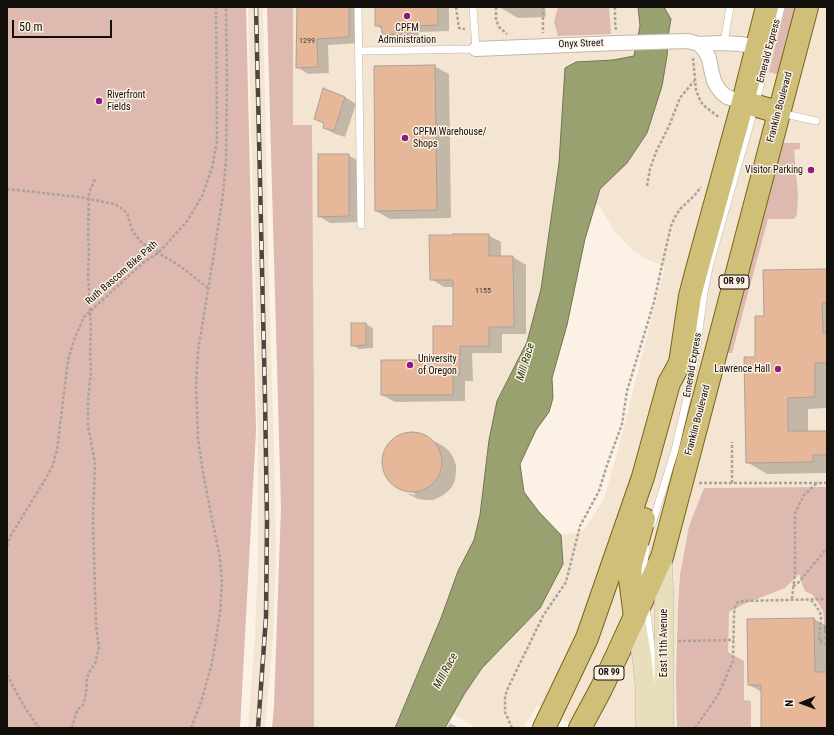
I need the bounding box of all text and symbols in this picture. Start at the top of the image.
marker: CPFM Administration [402,11,412,21]
scale bar [14,12,114,38]
street label: Emerald Express [755,18,783,84]
text: 50 m [19,20,43,34]
place label: CPFM Administration [378,22,436,46]
house number: 1299 [299,36,315,46]
street label: Onyx Street [558,37,604,51]
street label: Franklin Boulevard [765,70,795,144]
place label: Riverfront Fields [107,89,146,112]
marker: Riverfront Fields [94,96,104,106]
place label: CPFM Warehouse/ Shops [413,126,486,150]
marker: CPFM Warehouse/ Shops [400,133,410,143]
place label: Visitor Parking [745,164,803,176]
marker: Visitor Parking [806,165,816,175]
street label: Ruth Bascom Bike Path [83,238,161,308]
road number: OR 99 [719,275,749,289]
house number: 1155 [475,286,491,296]
street label: Emerald Express [681,332,705,398]
water label: Mill Race [514,342,538,382]
place label: University of Oregon [418,353,457,376]
marker: University of Oregon [405,360,415,370]
place label: Lawrence Hall [714,363,770,375]
marker: Lawrence Hall [773,364,783,374]
street label: Franklin Boulevard [683,383,713,457]
street label: East 11th Avenue [658,609,670,677]
water label: Mill Race [431,651,461,691]
road number: OR 99 [594,666,624,680]
north arrow [782,683,822,723]
text: N [783,700,796,707]

